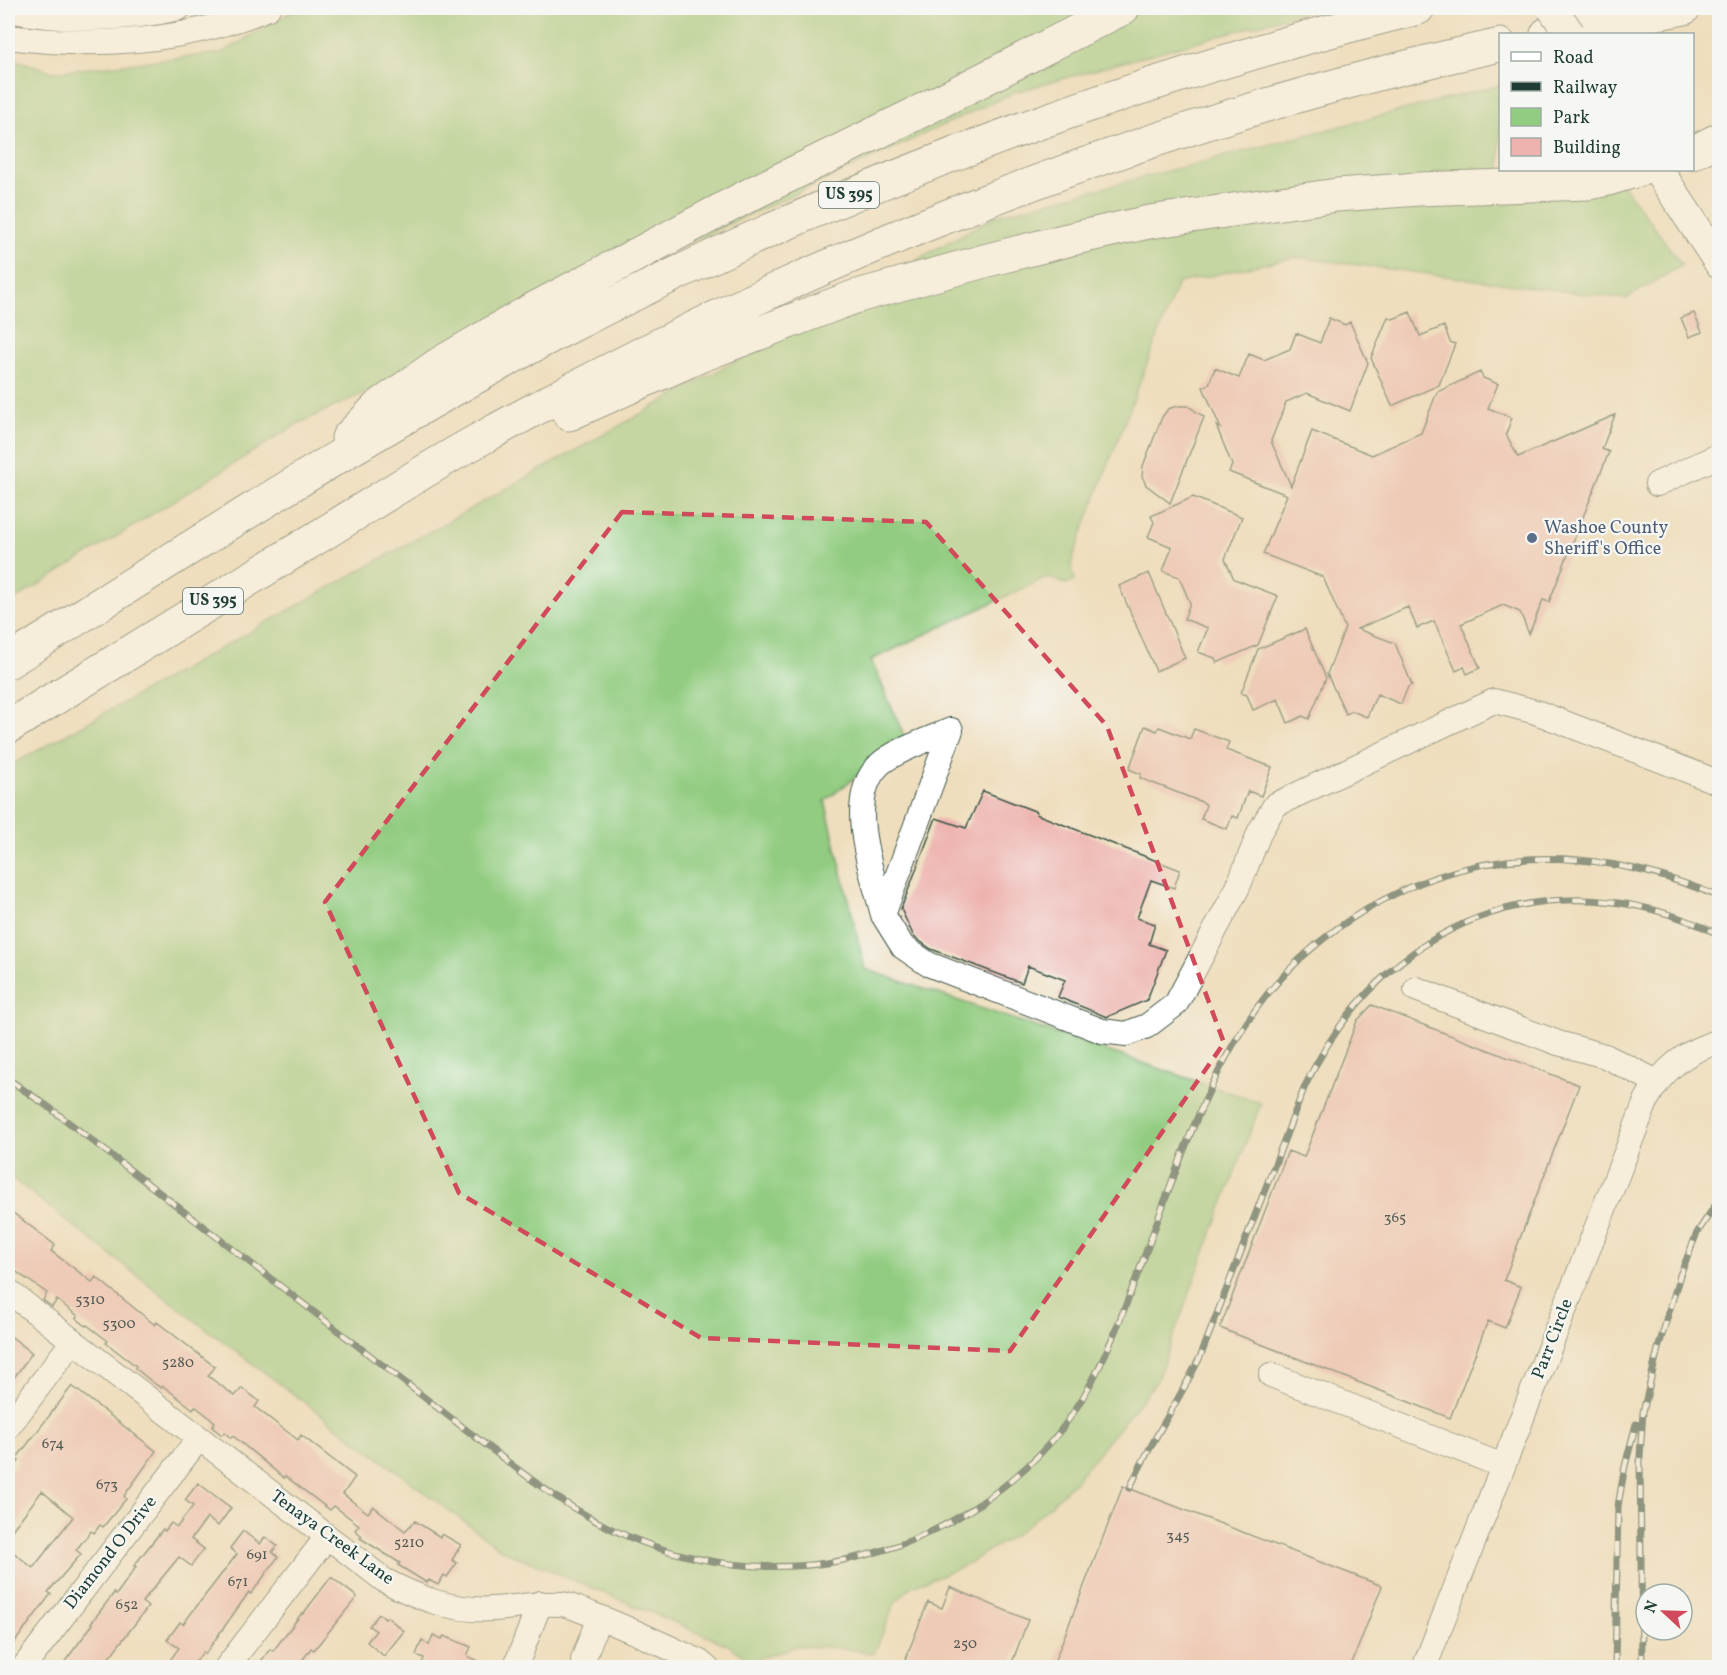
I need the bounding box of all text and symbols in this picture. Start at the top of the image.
legend [1499,33,1694,171]
text: Road [1553,46,1594,71]
text: Railway [1553,76,1617,101]
text: Park [1553,106,1590,131]
text: Building [1553,136,1621,161]
road number: US 395 [819,182,879,208]
place label: Washoe County Sheriff's Office [1544,516,1668,562]
marker: Washoe County Sheriff's Office [1525,531,1539,545]
road number: US 395 [183,588,243,614]
house number: 365 [1384,1208,1406,1229]
house number: 5310 [75,1290,105,1311]
street label: Parr Circle [1526,1295,1580,1383]
house number: 5300 [103,1314,135,1335]
house number: 5280 [162,1353,194,1374]
house number: 674 [42,1434,64,1455]
house number: 673 [96,1475,118,1496]
street label: Tenaya Creek Lane [265,1485,399,1591]
street label: Diamond O Drive [59,1491,163,1615]
house number: 345 [1166,1526,1190,1547]
house number: 5210 [394,1533,424,1554]
house number: 691 [246,1545,268,1566]
house number: 671 [228,1572,248,1593]
north arrow [1634,1582,1694,1642]
house number: 652 [116,1595,138,1616]
text: N [1640,1597,1664,1617]
house number: 250 [953,1634,977,1655]

